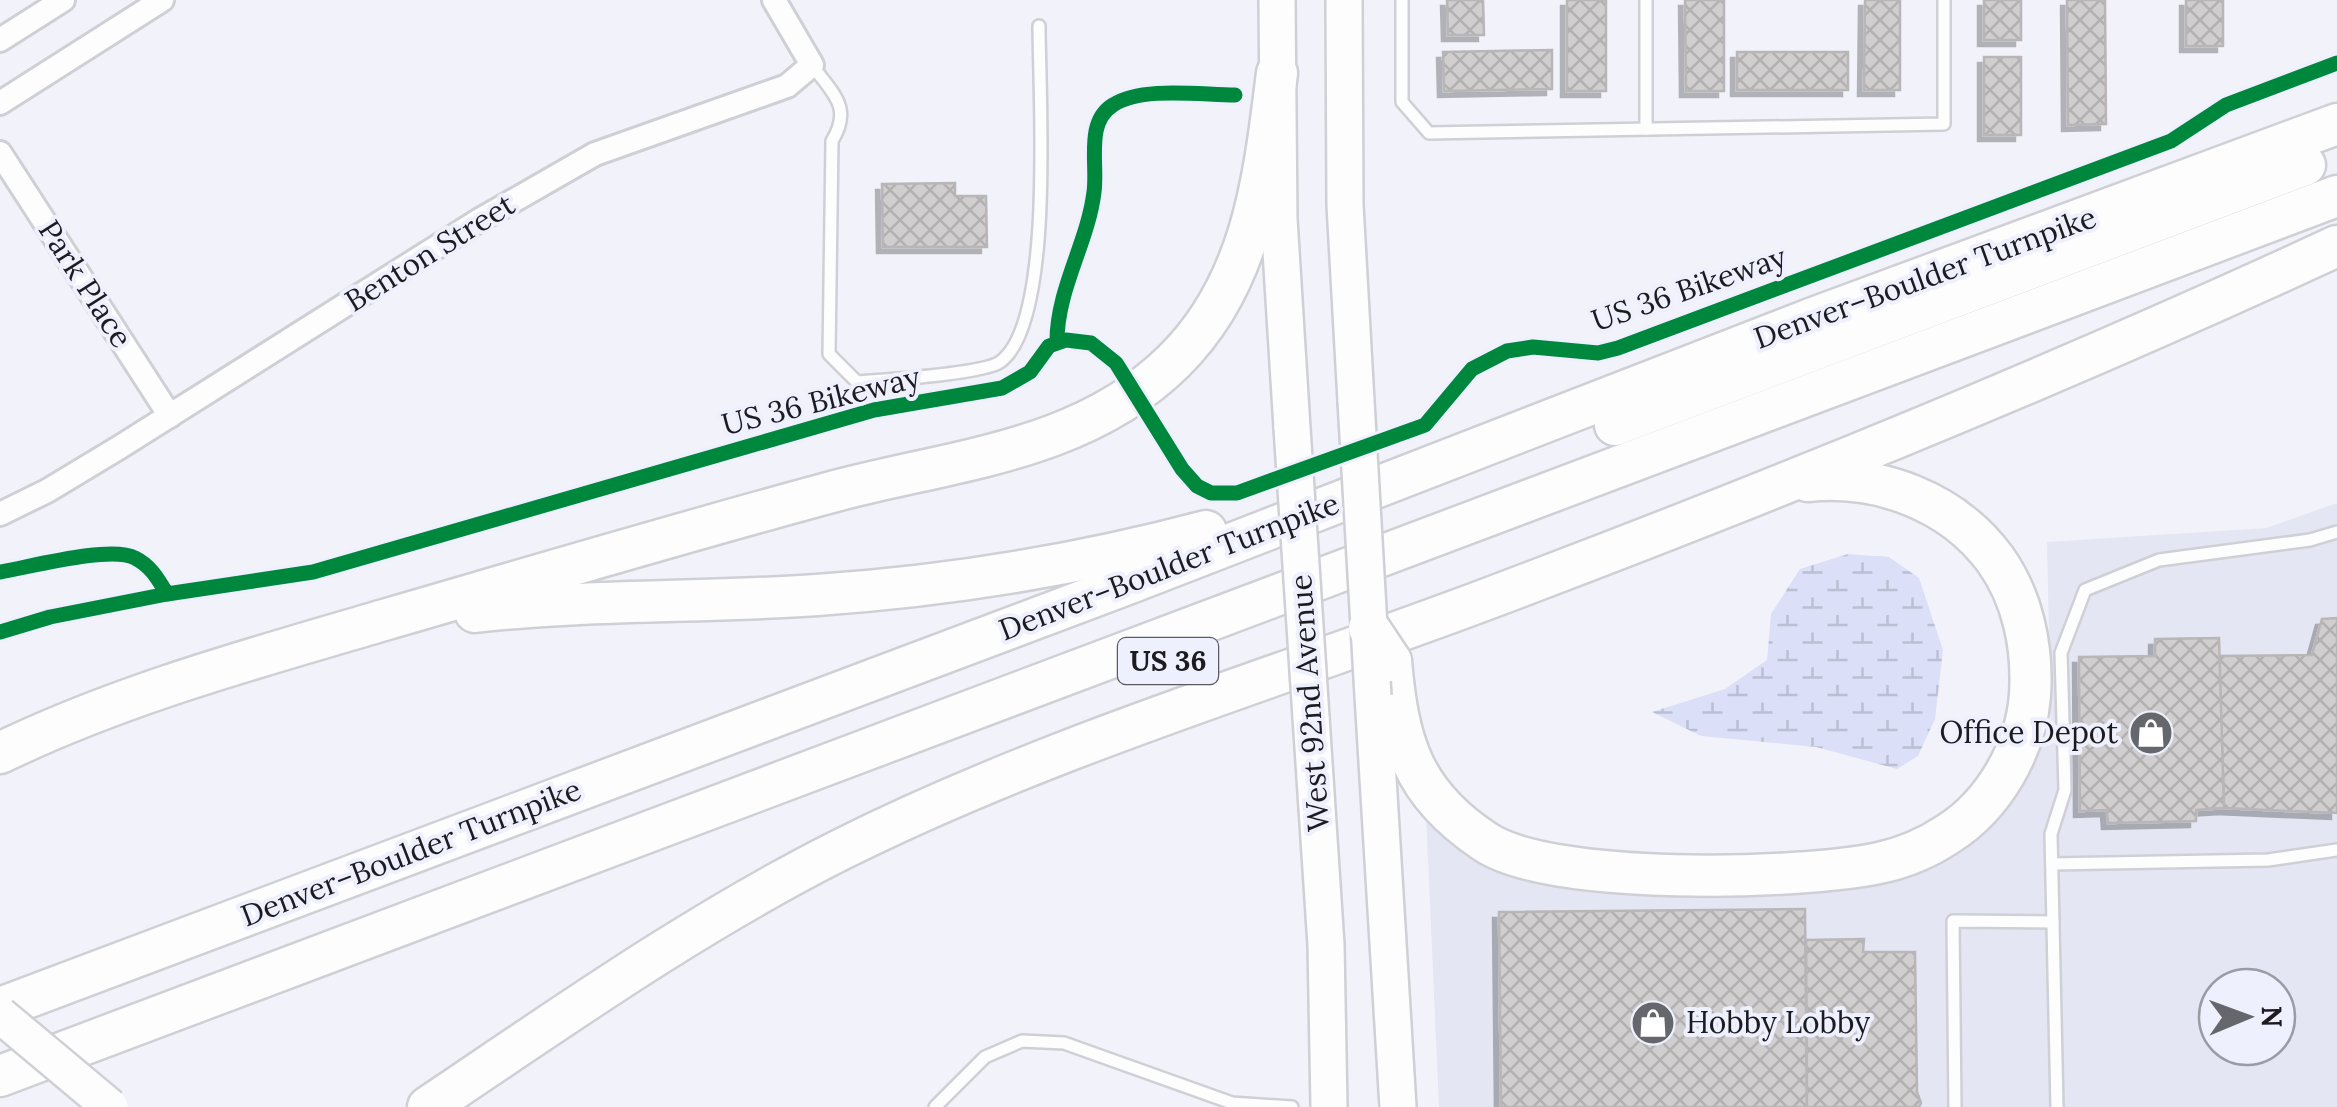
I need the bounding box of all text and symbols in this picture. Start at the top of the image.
street label: Benton Street [337,185,522,319]
street label: Denver–Boulder Turnpike [1748,197,2101,357]
street label: Park Place [31,213,141,354]
street label: US 36 Bikeway [1586,237,1791,340]
street label: US 36 Bikeway [718,357,924,444]
street label: Denver–Boulder Turnpike [993,484,1344,649]
street label: West 92nd Avenue [1281,573,1337,833]
road number: US 36 [1118,638,1218,684]
shop icon: Office Depot [2128,710,2174,756]
place label: Office Depot [1939,713,2118,751]
street label: Denver–Boulder Turnpike [235,770,586,935]
north arrow [2197,967,2297,1067]
shop icon: Hobby Lobby [1630,1000,1676,1046]
place label: Hobby Lobby [1686,1003,1870,1042]
text: N [2254,1005,2290,1028]

